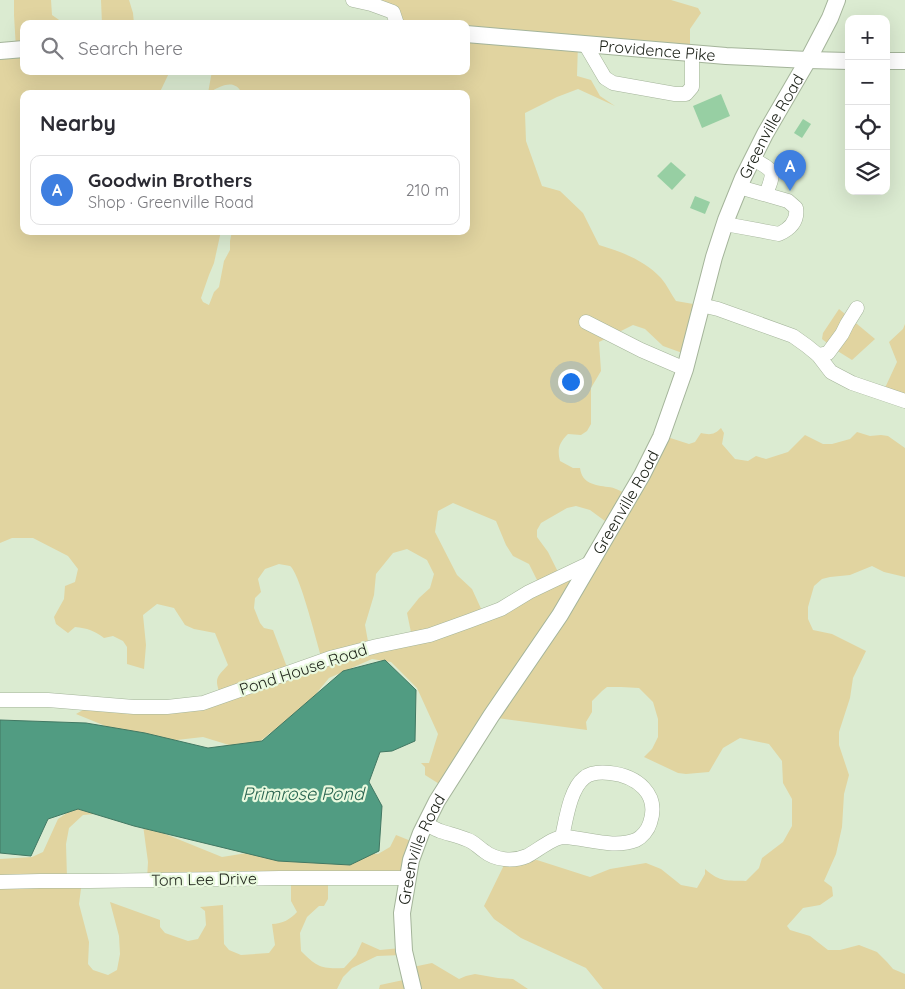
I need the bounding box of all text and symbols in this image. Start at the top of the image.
map controls [845,15,890,195]
button: + [845,15,890,60]
search box [20,20,470,75]
icon: search [38,34,66,62]
street label: Providence Pike [598,35,716,65]
text: Search here [78,36,183,60]
button: − [845,60,890,105]
street label: Greenville Road [734,70,808,182]
button: locate [845,105,890,150]
text: Nearby [40,110,116,136]
pin: A [774,150,806,191]
button: layers [845,150,890,195]
text: Goodwin Brothers [88,168,252,192]
text: A [52,180,62,200]
text: 210 m [406,180,449,200]
text: Shop · Greenville Road [88,192,254,212]
your location [558,369,584,395]
street label: Greenville Road [588,447,663,558]
street label: Pond House Road [237,639,369,699]
water label: Primrose Pond [242,782,366,805]
street label: Greenville Road [394,790,449,906]
street label: Tom Lee Drive [151,868,257,890]

